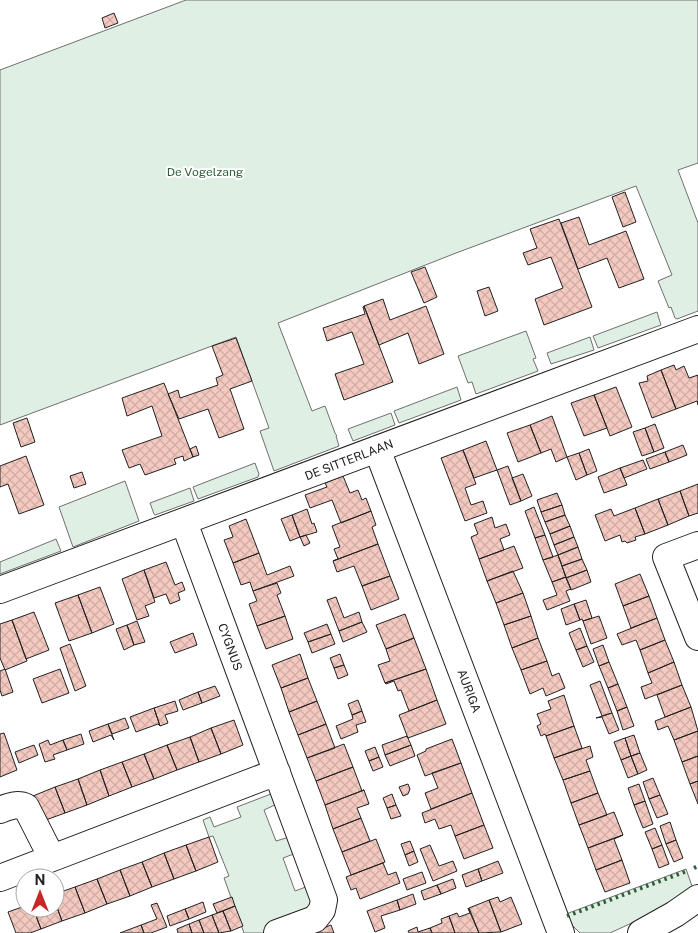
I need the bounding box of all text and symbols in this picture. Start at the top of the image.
park label: De Vogelzang [167,165,243,179]
street label: DE SITTERLAAN [303,437,395,483]
street label: CYGNUS [215,621,245,673]
street label: AURIGA [454,667,484,715]
north arrow [15,868,65,918]
text: N [35,872,45,888]

